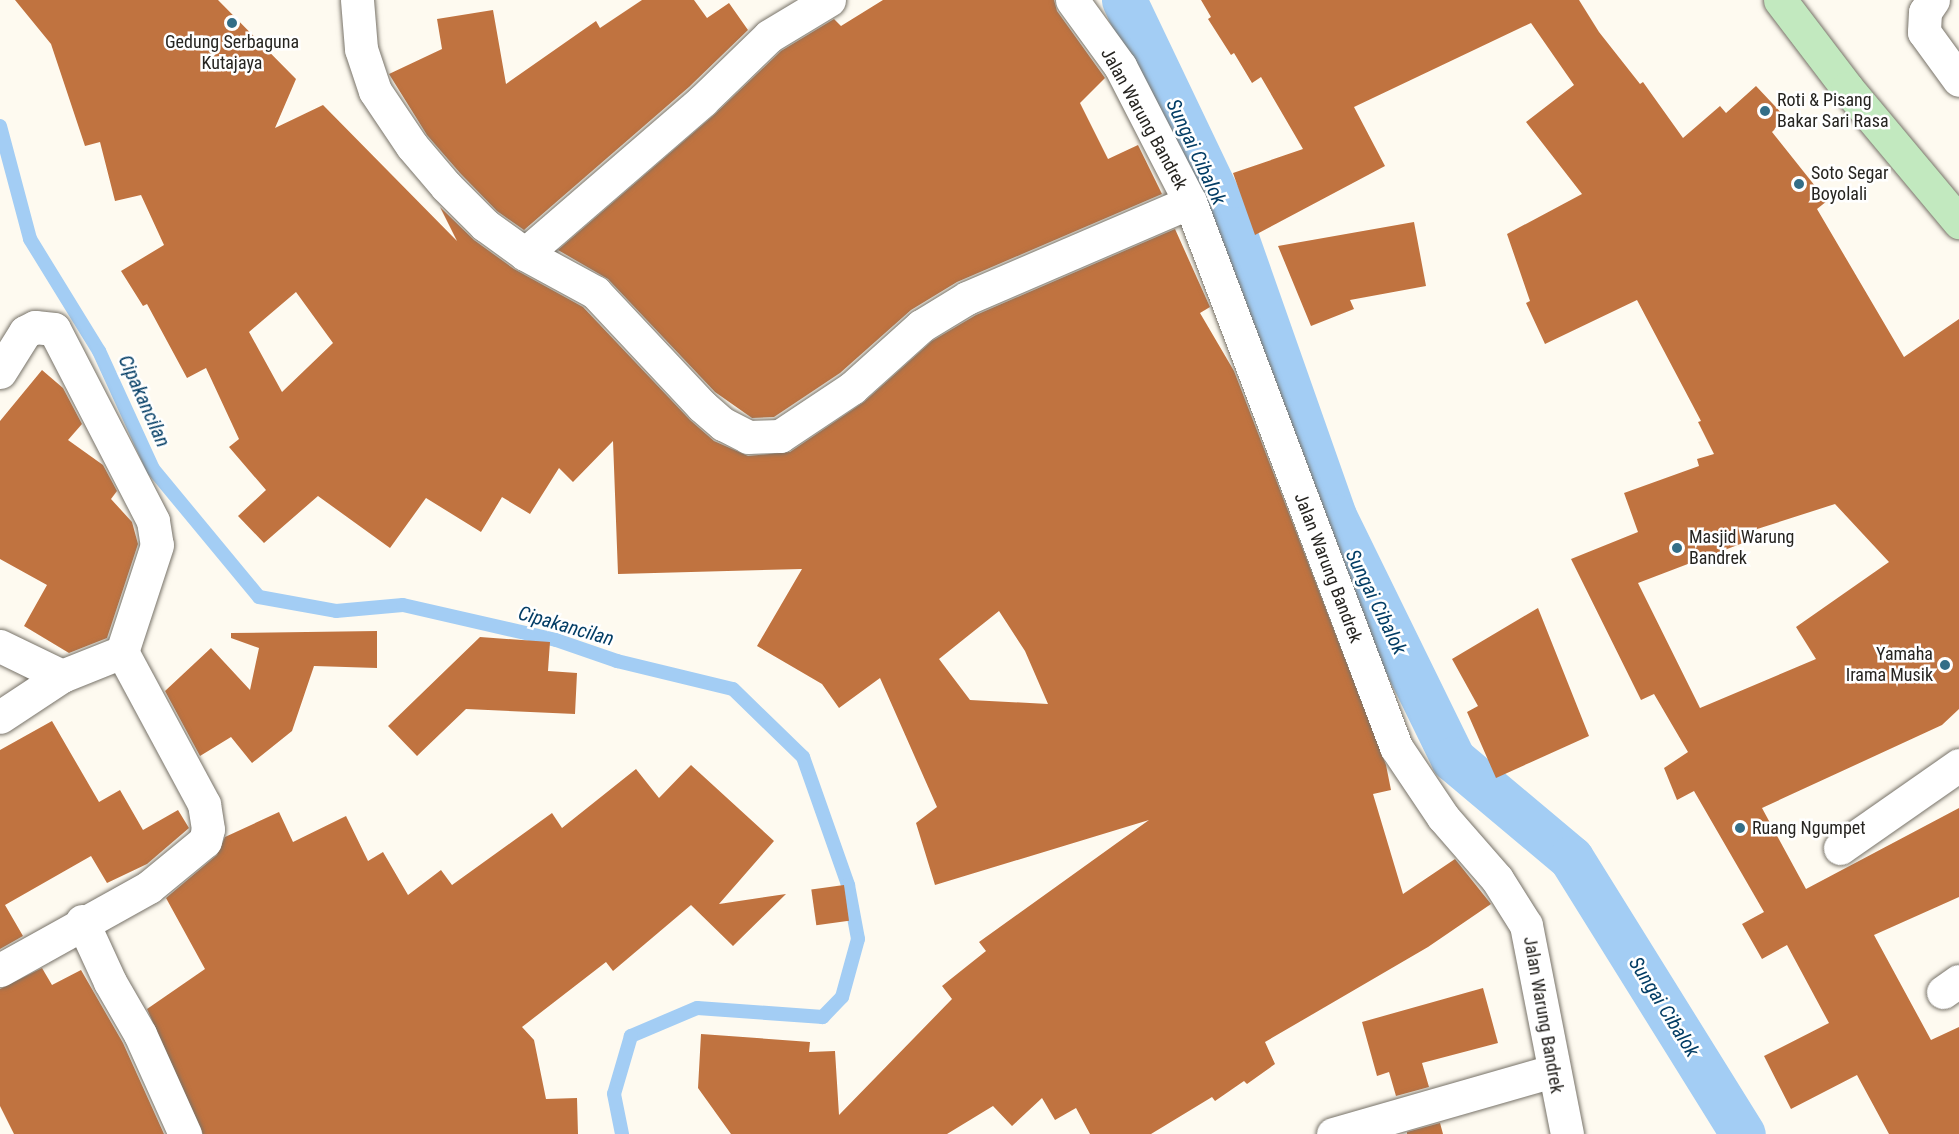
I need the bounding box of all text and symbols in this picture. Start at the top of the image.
marker: Gedung Serbaguna Kutajaya [225,16,239,30]
place label: Gedung Serbaguna Kutajaya [165,32,299,74]
street label: Jalan Warung Bandrek [1096,44,1192,194]
place label: Roti & Pisang Bakar Sari Rasa [1777,90,1889,132]
water label: Sungai Cibalok [1161,95,1231,209]
marker: Roti & Pisang Bakar Sari Rasa [1758,104,1772,118]
place label: Soto Segar Boyolali [1811,163,1888,206]
marker: Soto Segar Boyolali [1792,177,1806,191]
water label: Cipakancilan [113,351,175,451]
street label: Jalan Warung Bandrek [1289,490,1367,646]
place label: Masjid Warung Bandrek [1689,527,1794,570]
marker: Masjid Warung Bandrek [1670,541,1684,555]
water label: Sungai Cibalok [1340,546,1412,658]
water label: Cipakancilan [515,601,617,651]
place label: Yamaha Irama Musik [1846,644,1933,686]
marker: Yamaha Irama Musik [1938,658,1952,672]
place label: Ruang Ngumpet [1752,817,1866,839]
marker: Ruang Ngumpet [1733,821,1747,835]
street label: Jalan Warung Bandrek [1519,935,1567,1095]
water label: Sungai Cibalok [1624,952,1704,1062]

